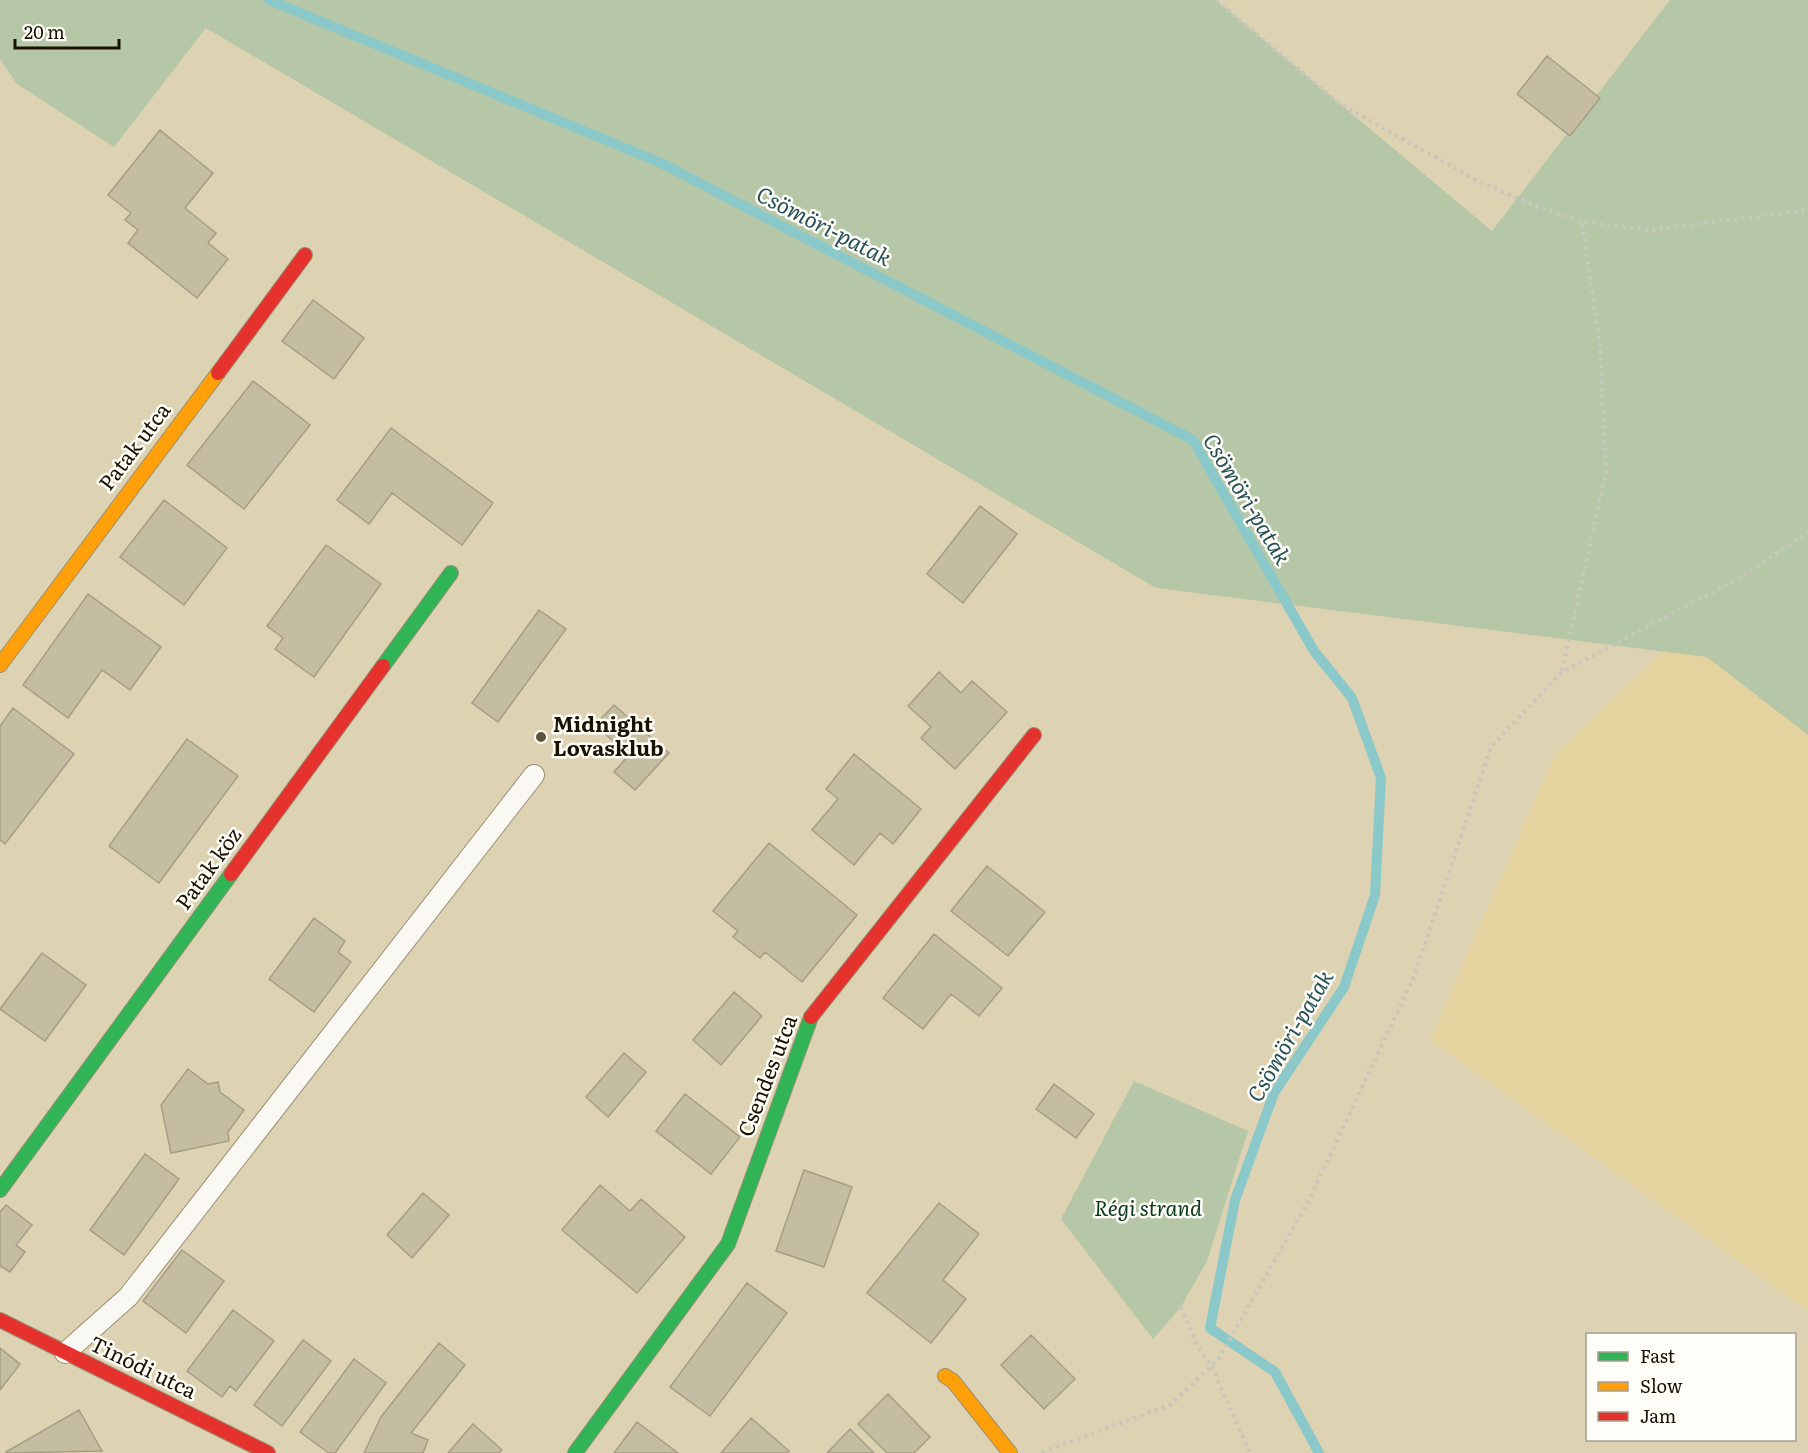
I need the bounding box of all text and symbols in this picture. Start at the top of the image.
scale bar [15,12,118,50]
text: 20 m [24,18,65,45]
water label: Csömöri-patak [751,176,898,273]
street label: Patak utca [90,395,177,496]
water label: Csömöri-patak [1196,426,1301,570]
place label: Midnight Lovasklub [553,707,664,762]
marker: Midnight Lovasklub [534,730,548,744]
street label: Patak köz [167,820,247,915]
water label: Csömöri-patak [1237,963,1340,1108]
street label: Csendes utca [728,1009,803,1141]
park label: Régi strand [1094,1191,1202,1222]
street label: Tinódi utca [85,1327,203,1405]
legend [1586,1333,1796,1441]
text: Fast [1640,1342,1676,1369]
text: Slow [1640,1372,1683,1399]
text: Jam [1640,1402,1676,1429]

